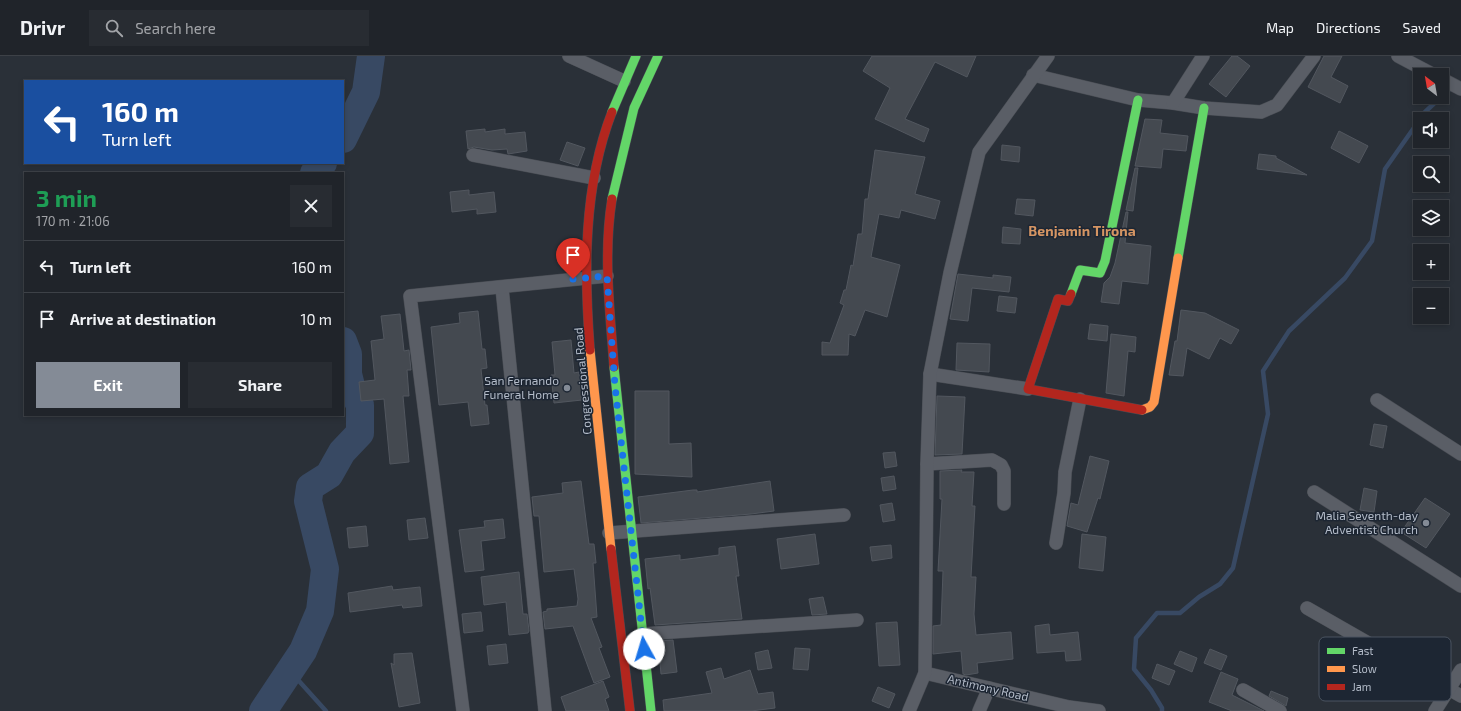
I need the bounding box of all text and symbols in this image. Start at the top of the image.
search box [89,10,369,46]
text: Drivr [20,16,65,39]
icon: search [103,17,125,39]
text: Search here [135,19,216,37]
text: Map [1266,19,1294,36]
text: Directions [1316,19,1381,36]
text: Saved [1403,19,1441,36]
north arrow [1413,68,1449,104]
map controls [1413,68,1449,324]
text: 160 m [102,94,179,128]
icon: left [36,96,88,148]
button: sound [1413,112,1449,148]
text: Turn left [102,128,172,150]
button: search [1413,156,1449,192]
text: 3 min [36,183,97,212]
button: close [290,185,332,227]
button: layers [1413,200,1449,236]
text: 170 m · 21:06 [36,213,110,229]
district label: Benjamin Tirona [1028,222,1136,239]
pin [556,238,590,279]
icon: arrive [562,244,584,266]
button: + [1413,244,1449,280]
icon: left [36,256,58,278]
text: Turn left [70,258,131,276]
text: 160 m [292,258,332,276]
button: − [1413,288,1449,324]
icon: arrive [36,308,58,330]
text: Arrive at destination [70,310,216,328]
text: 10 m [300,310,332,328]
street label: Congressional Road [570,327,594,435]
button: Exit [36,362,180,408]
button: Share [188,362,332,408]
place label: San Fernando Funeral Home [483,373,559,401]
marker: San Fernando Funeral Home [562,383,572,393]
place label: Malia Seventh-day Adventist Church [1315,508,1419,536]
marker: Malia Seventh-day Adventist Church [1421,518,1431,528]
position arrow [623,628,665,670]
legend [1319,637,1451,701]
text: Fast [1352,644,1374,657]
text: Slow [1352,662,1377,675]
street label: Antimony Road [946,671,1030,703]
text: Jam [1352,680,1371,693]

